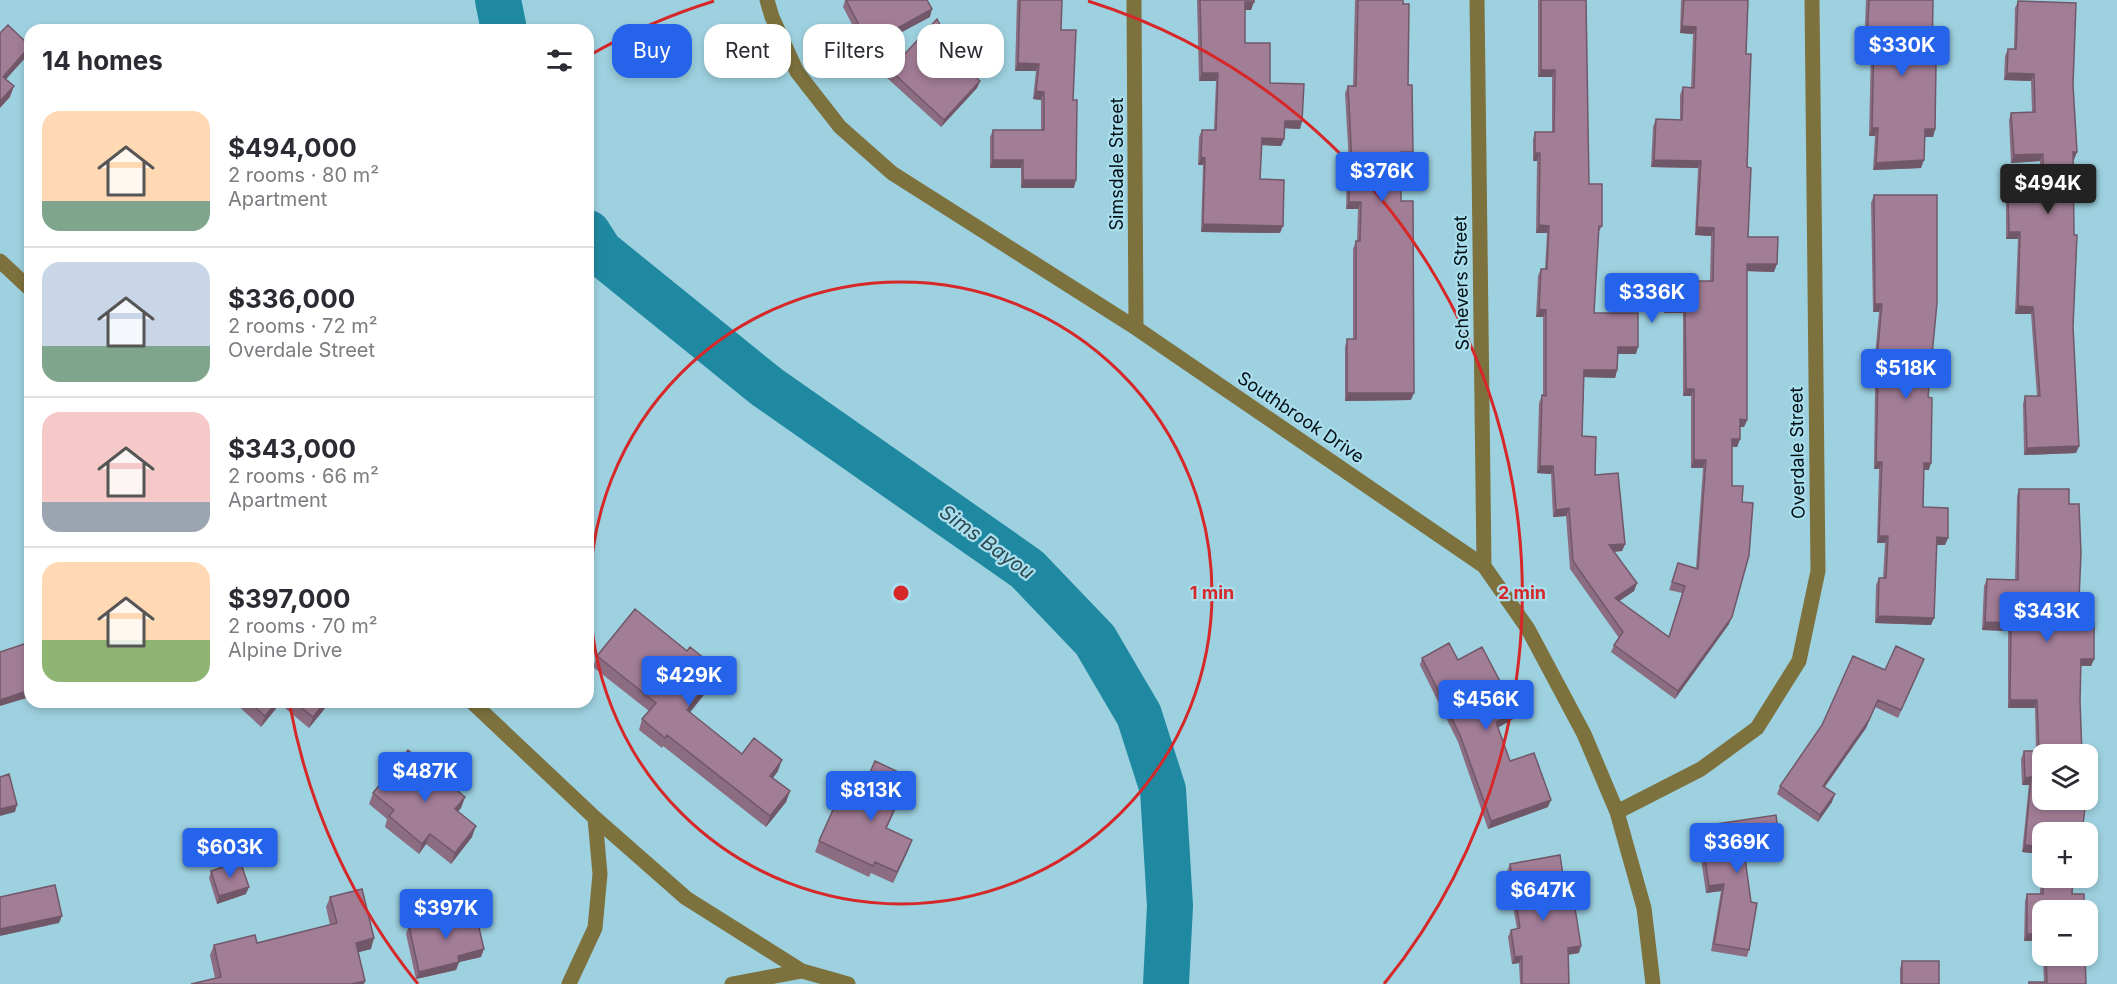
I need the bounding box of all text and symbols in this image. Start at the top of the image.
chip: Buy [612,24,692,78]
chip: Rent [704,24,791,78]
chip: Filters [803,24,905,78]
chip: New [917,24,1004,78]
pin: $330K [1860,26,1944,77]
text: $330K [1869,33,1935,57]
icon: filters [543,44,576,77]
text: 14 homes [42,45,163,76]
street label: Simsdale Street [1106,97,1127,231]
text: $494,000 [228,132,357,163]
icon: home [90,135,162,207]
pin: $376K [1340,152,1424,203]
text: $376K [1350,159,1414,183]
text: 2 rooms · 80 m² [228,163,379,187]
pin: $494K [2006,164,2090,215]
text: $494K [2014,171,2082,195]
text: Apartment [228,187,327,211]
street label: Schevers Street [1449,215,1473,351]
pin: $336K [1610,273,1694,324]
text: $336K [1619,280,1685,304]
text: $336,000 [228,283,355,314]
icon: home [90,286,162,358]
text: 2 rooms · 72 m² [228,314,378,338]
text: Overdale Street [228,338,375,362]
pin: $518K [1864,349,1948,400]
text: $518K [1875,356,1937,380]
street label: Southbrook Drive [1234,367,1368,467]
street label: Overdale Street [1785,387,1809,519]
text: $343,000 [228,433,356,464]
icon: home [90,436,162,508]
text: 2 rooms · 66 m² [228,464,379,488]
text: Apartment [228,488,327,512]
water label: Sims Bayou [935,500,1039,584]
text: 1 min [1190,582,1234,603]
text: 2 min [1498,582,1546,603]
text: $397,000 [228,583,351,614]
centre of rings [891,583,911,603]
icon: home [90,586,162,658]
pin: $343K [2005,592,2089,643]
text: $343K [2014,599,2080,623]
text: 2 rooms · 70 m² [228,614,378,638]
text: Alpine Drive [228,638,342,662]
pin: $429K [647,656,731,707]
text: $429K [656,663,722,687]
pin: $456K [1444,680,1528,731]
text: $456K [1453,687,1519,711]
map controls [2032,744,2098,966]
button: layers [2032,744,2098,810]
pin: $487K [383,752,467,803]
text: $487K [392,759,458,783]
pin: $813K [829,771,913,822]
text: $813K [840,778,902,802]
button: + [2032,822,2098,888]
pin: $369K [1695,823,1779,874]
pin: $603K [188,828,272,879]
text: $369K [1704,830,1770,854]
text: $603K [197,835,263,859]
pin: $647K [1501,871,1585,922]
text: $647K [1510,878,1576,902]
pin: $397K [404,889,488,940]
text: $397K [414,896,478,920]
button: − [2032,900,2098,966]

